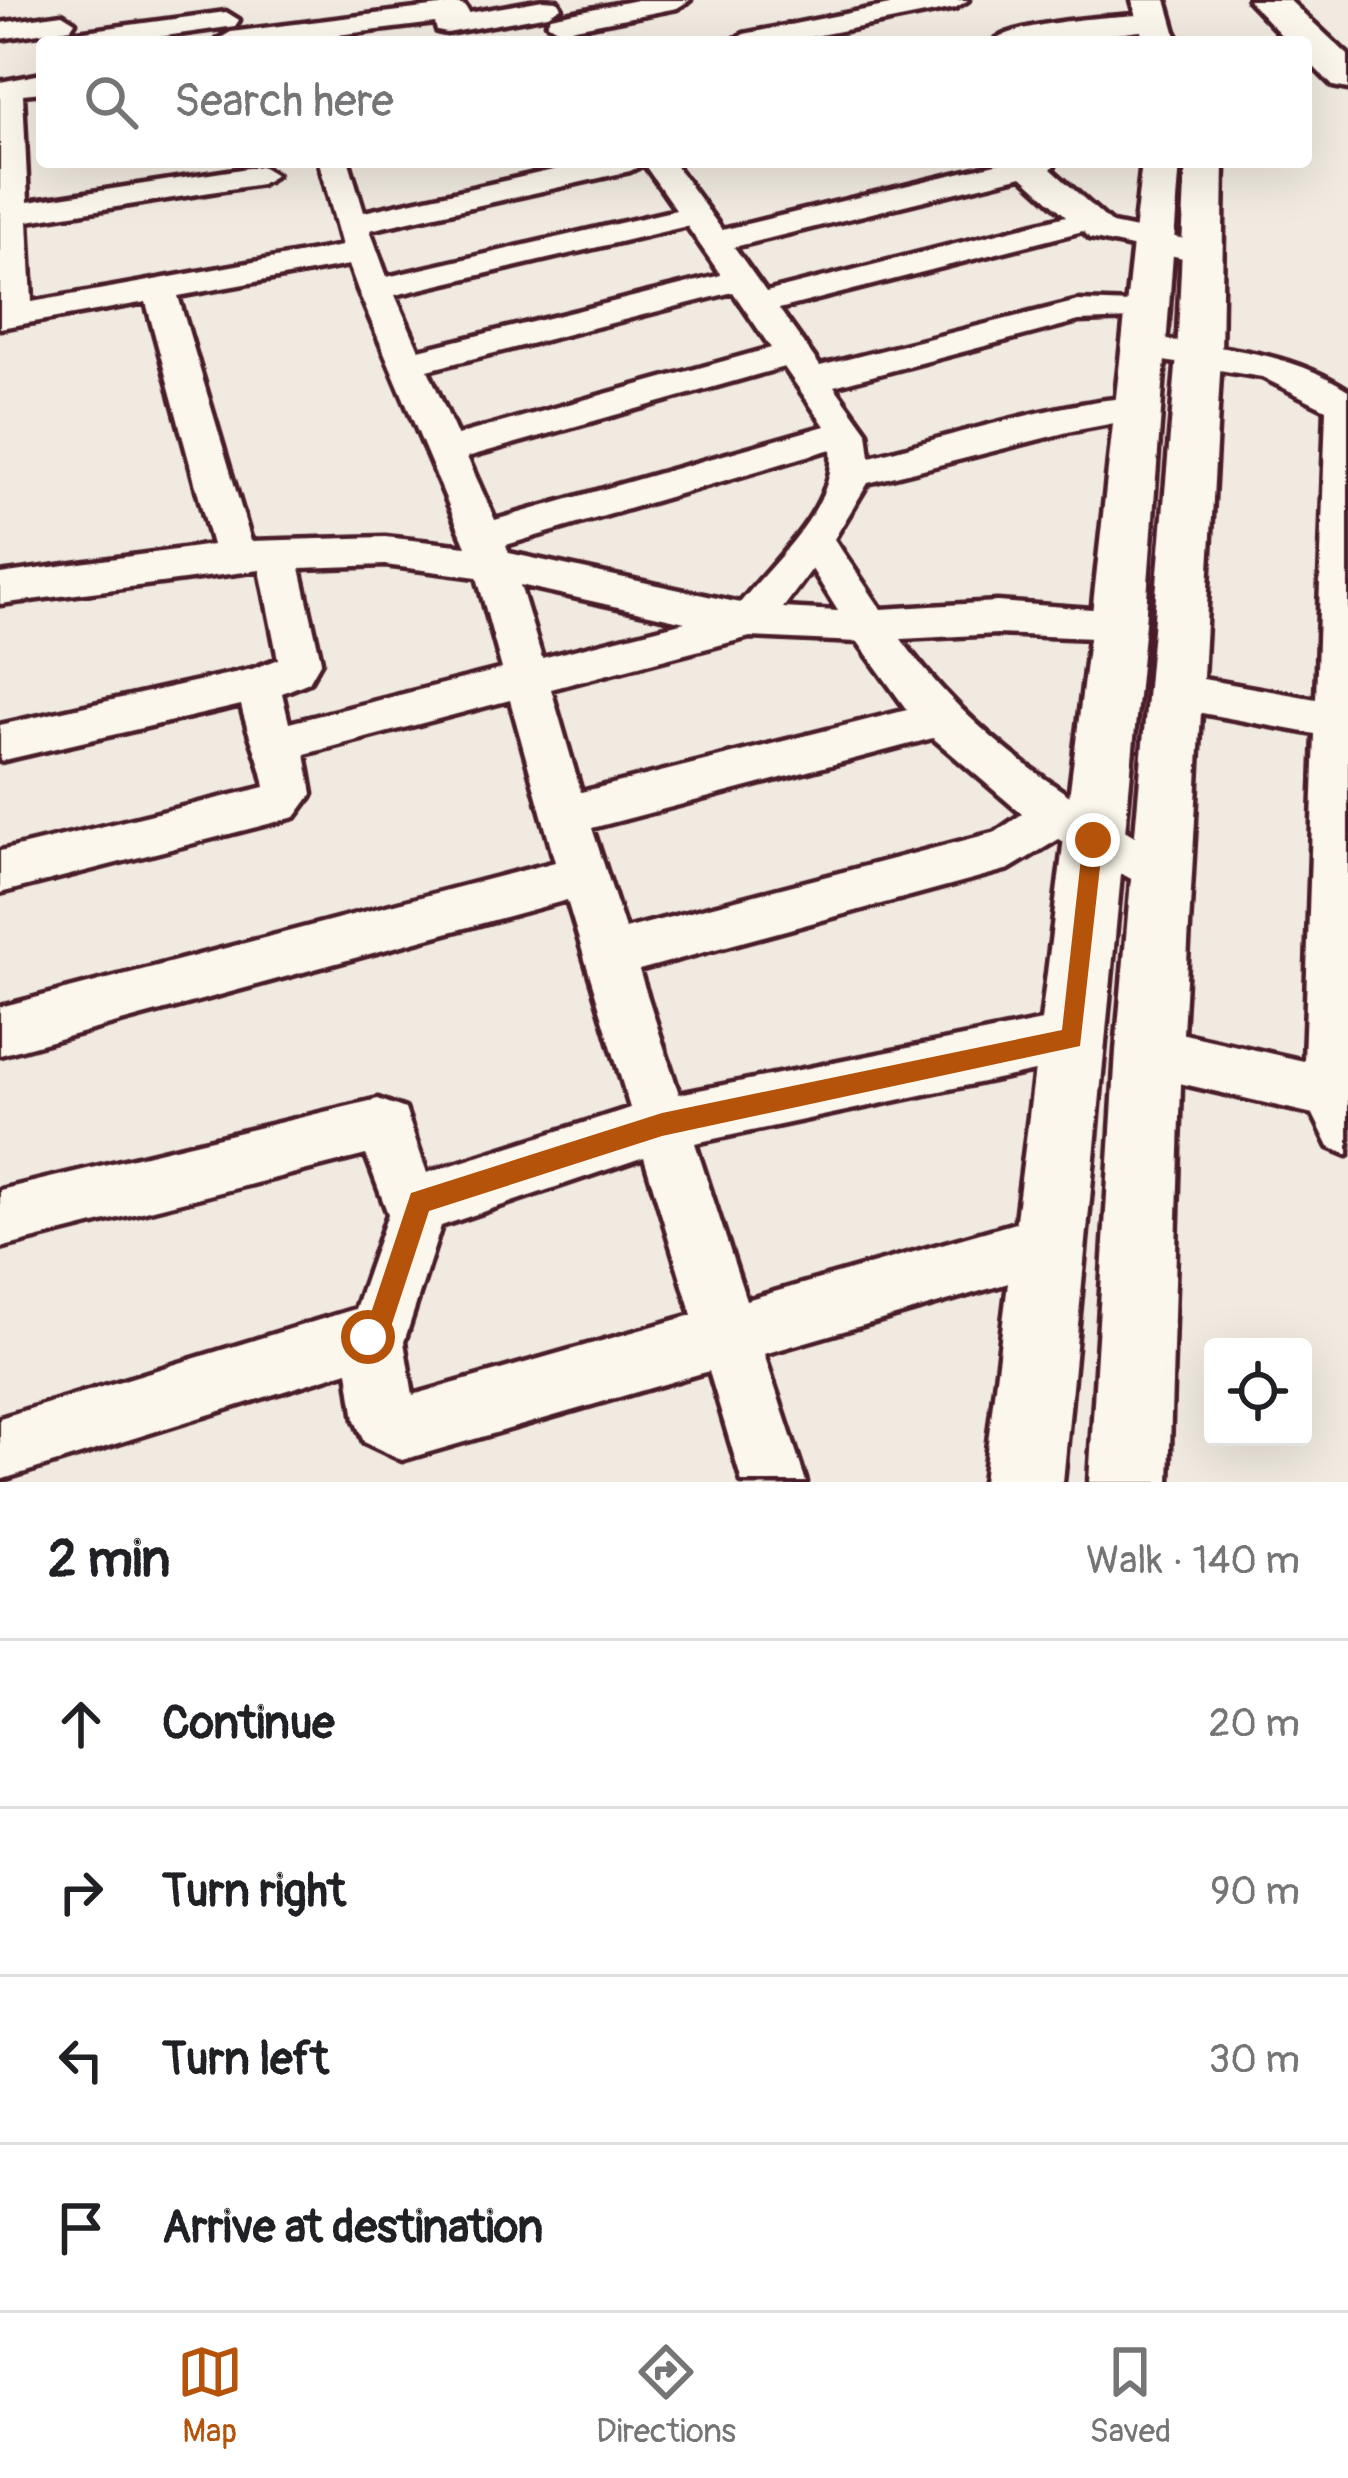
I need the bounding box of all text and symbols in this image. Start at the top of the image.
search box [36,36,1312,168]
icon: search [78,69,144,135]
text: Search here [174,74,394,130]
route end [1066,813,1120,867]
route start [341,1310,395,1364]
map controls [1204,1338,1312,1446]
button: locate [1204,1338,1312,1446]
text: 2 min [48,1528,170,1592]
text: Walk · 140 m [1086,1536,1300,1585]
icon: ahead [48,1691,114,1757]
text: Continue [162,1696,335,1752]
text: 20 m [1208,1699,1300,1748]
icon: right [48,1859,114,1925]
text: Turn right [162,1864,346,1920]
text: 90 m [1210,1867,1300,1916]
icon: left [48,2027,114,2093]
text: Turn left [162,2032,329,2088]
text: 30 m [1209,2035,1300,2084]
icon: arrive [48,2195,114,2261]
text: Arrive at destination [162,2200,543,2256]
tab: Map [177,2339,243,2452]
tab: Directions [596,2339,736,2452]
tab: Saved [1089,2339,1171,2452]

